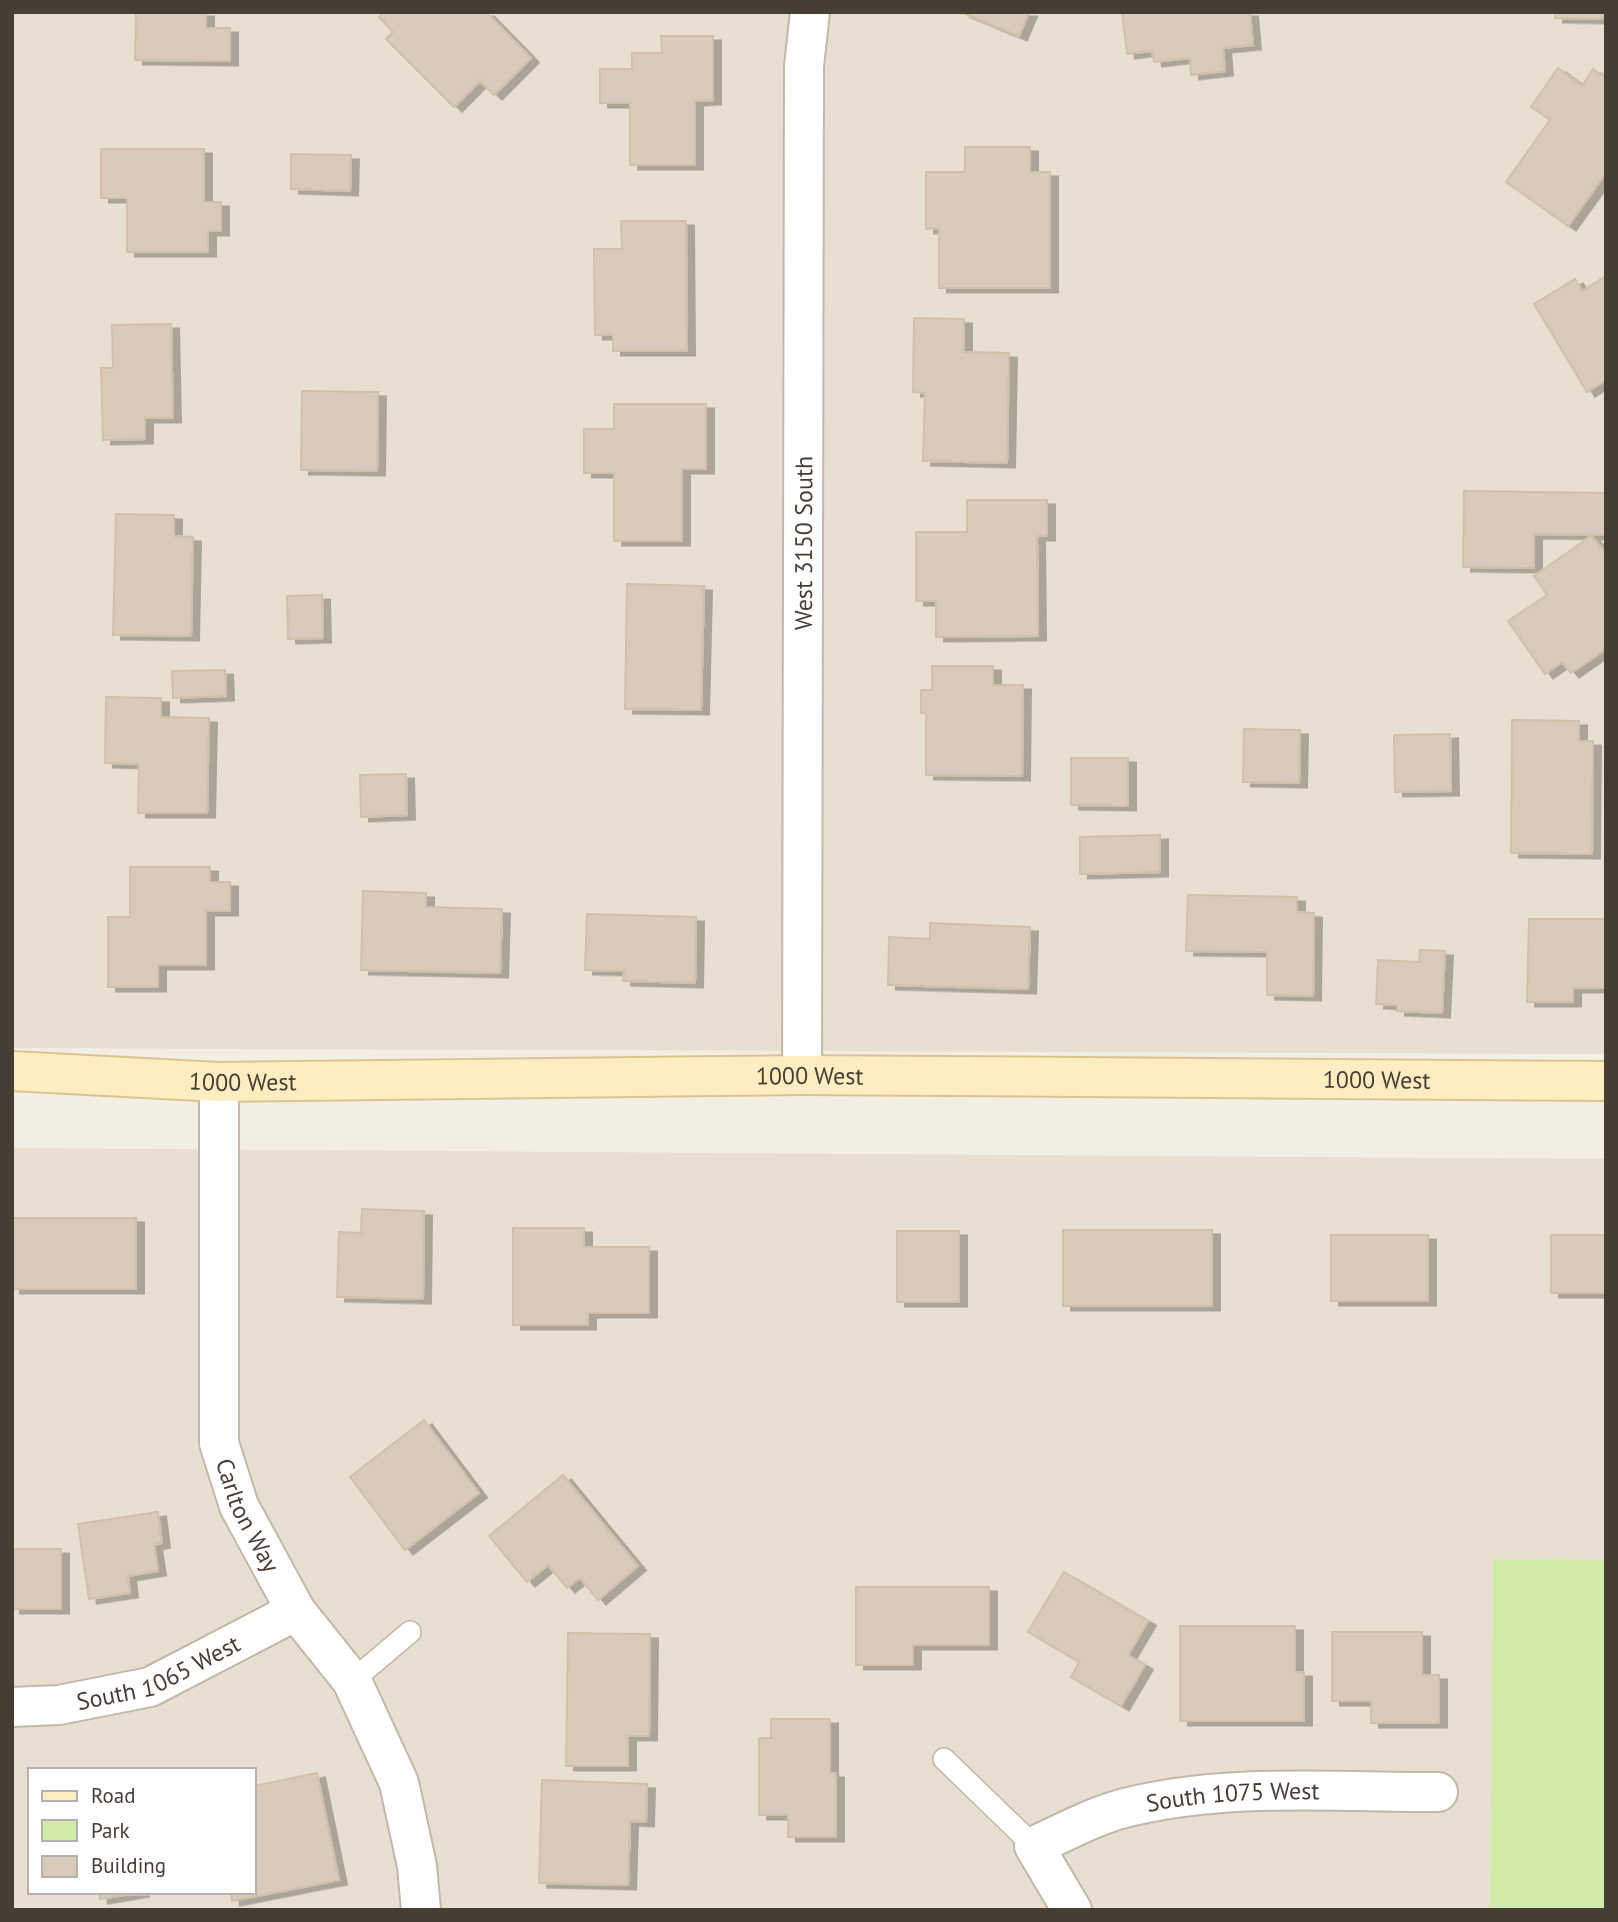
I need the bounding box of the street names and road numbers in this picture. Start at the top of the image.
street label: West 3150 South [787,456,819,630]
street label: 1000 West [756,1059,864,1091]
street label: 1000 West [1323,1063,1431,1095]
street label: 1000 West [188,1065,297,1098]
street label: Carlton Way [209,1454,287,1578]
street label: South 1065 West [74,1627,245,1717]
street label: South 1075 West [1143,1775,1320,1818]

